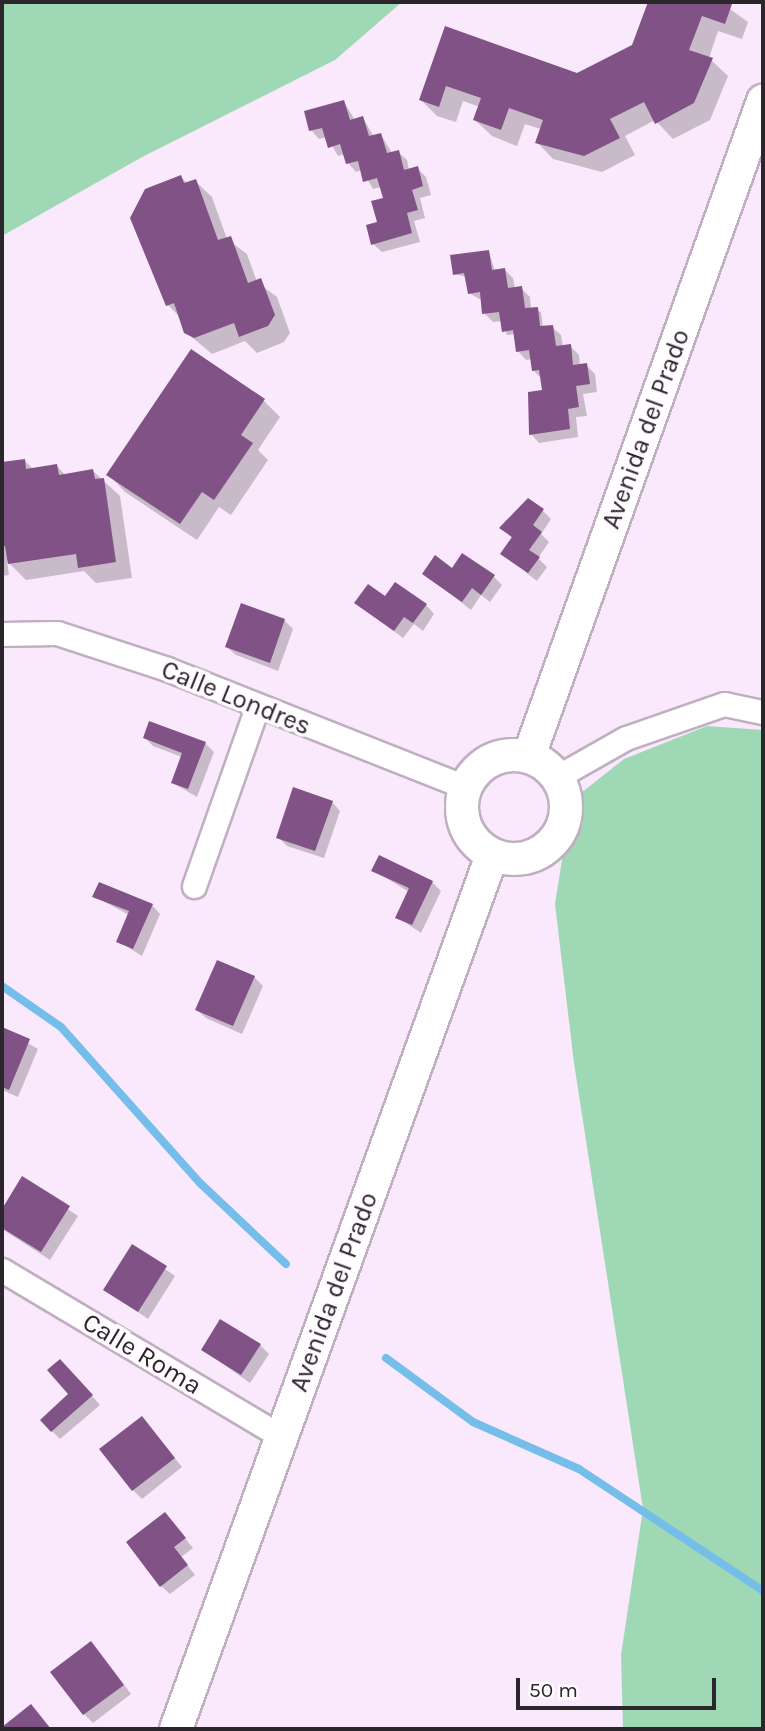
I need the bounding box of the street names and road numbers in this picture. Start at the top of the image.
street label: Avenida del Prado [595,325,697,533]
street label: Calle Londres [157,654,315,742]
street label: Avenida del Prado [283,1188,385,1396]
street label: Calle Roma [77,1306,207,1402]

